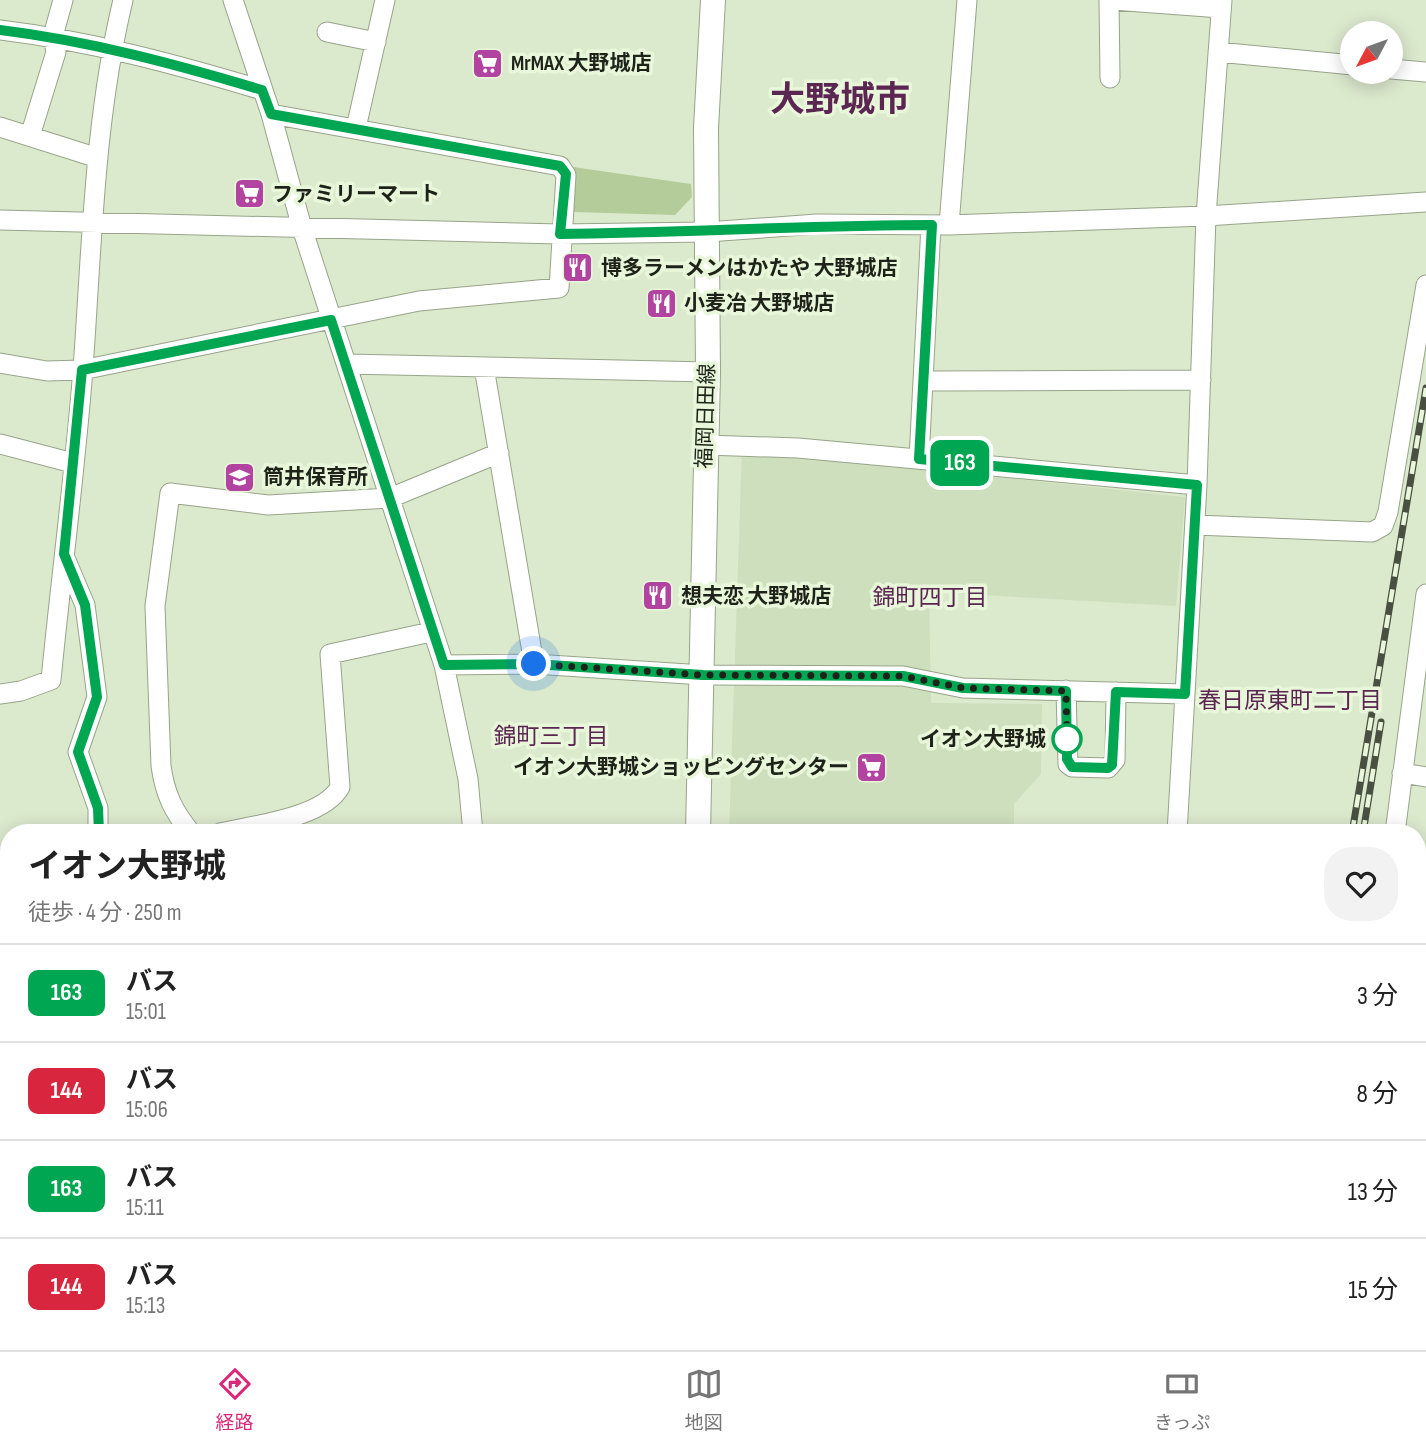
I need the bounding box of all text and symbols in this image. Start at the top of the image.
north arrow [1340,21,1404,84]
map controls [1340,21,1403,84]
supermarket icon: MrMAX 大野城店 [471,46,505,80]
place label: MrMAX 大野城店 [511,51,651,76]
district label: 大野城市 [770,79,910,122]
supermarket icon: ファミリーマート [232,177,266,211]
place label: ファミリーマート [272,182,440,207]
restaurant icon: 博多ラーメンはかたや 大野城店 [561,251,595,285]
place label: 博多ラーメンはかたや 大野城店 [601,256,897,281]
restaurant icon: 小麦冶 大野城店 [644,286,678,320]
place label: 小麦冶 大野城店 [684,291,834,316]
street label: 福岡日田線 [692,363,720,469]
line badge: 163 [920,440,1000,486]
text: 163 [944,448,976,477]
school or university icon: 筒井保育所 [223,460,257,494]
place label: 筒井保育所 [263,465,368,490]
restaurant icon: 想夫恋 大野城店 [641,579,675,613]
place label: 想夫恋 大野城店 [681,584,831,609]
district label: 錦町四丁目 [873,584,988,612]
your location [516,646,551,681]
district label: 春日原東町二丁目 [1198,687,1382,715]
district label: 錦町三丁目 [494,723,609,751]
marker: イオン大野城 [1052,724,1082,754]
place label: イオン大野城 [920,727,1046,752]
supermarket icon: イオン大野城ショッピングセンター [855,750,889,784]
place label: イオン大野城ショッピングセンター [513,755,849,780]
text: イオン大野城 [28,847,226,887]
button: heart [1324,847,1398,921]
text: 徒歩 · 4 分 · 250 m [28,899,181,927]
text: バス [126,967,178,998]
text: 163 [51,978,82,1007]
text: 3 分 [1357,981,1398,1012]
text: 15:01 [126,998,166,1026]
text: バス [126,1065,178,1096]
text: 144 [50,1076,83,1105]
text: 8 分 [1356,1079,1398,1110]
text: 15:06 [126,1096,168,1124]
text: バス [126,1163,178,1194]
text: 163 [51,1174,82,1203]
text: 13 分 [1348,1177,1398,1208]
text: 15:11 [126,1194,164,1222]
text: バス [126,1261,178,1292]
text: 144 [50,1272,83,1301]
text: 15 分 [1348,1275,1398,1306]
text: 15:13 [126,1292,165,1320]
tab: 経路 [216,1365,254,1435]
tab: 地図 [685,1365,723,1435]
tab: きっぷ [1154,1365,1210,1435]

